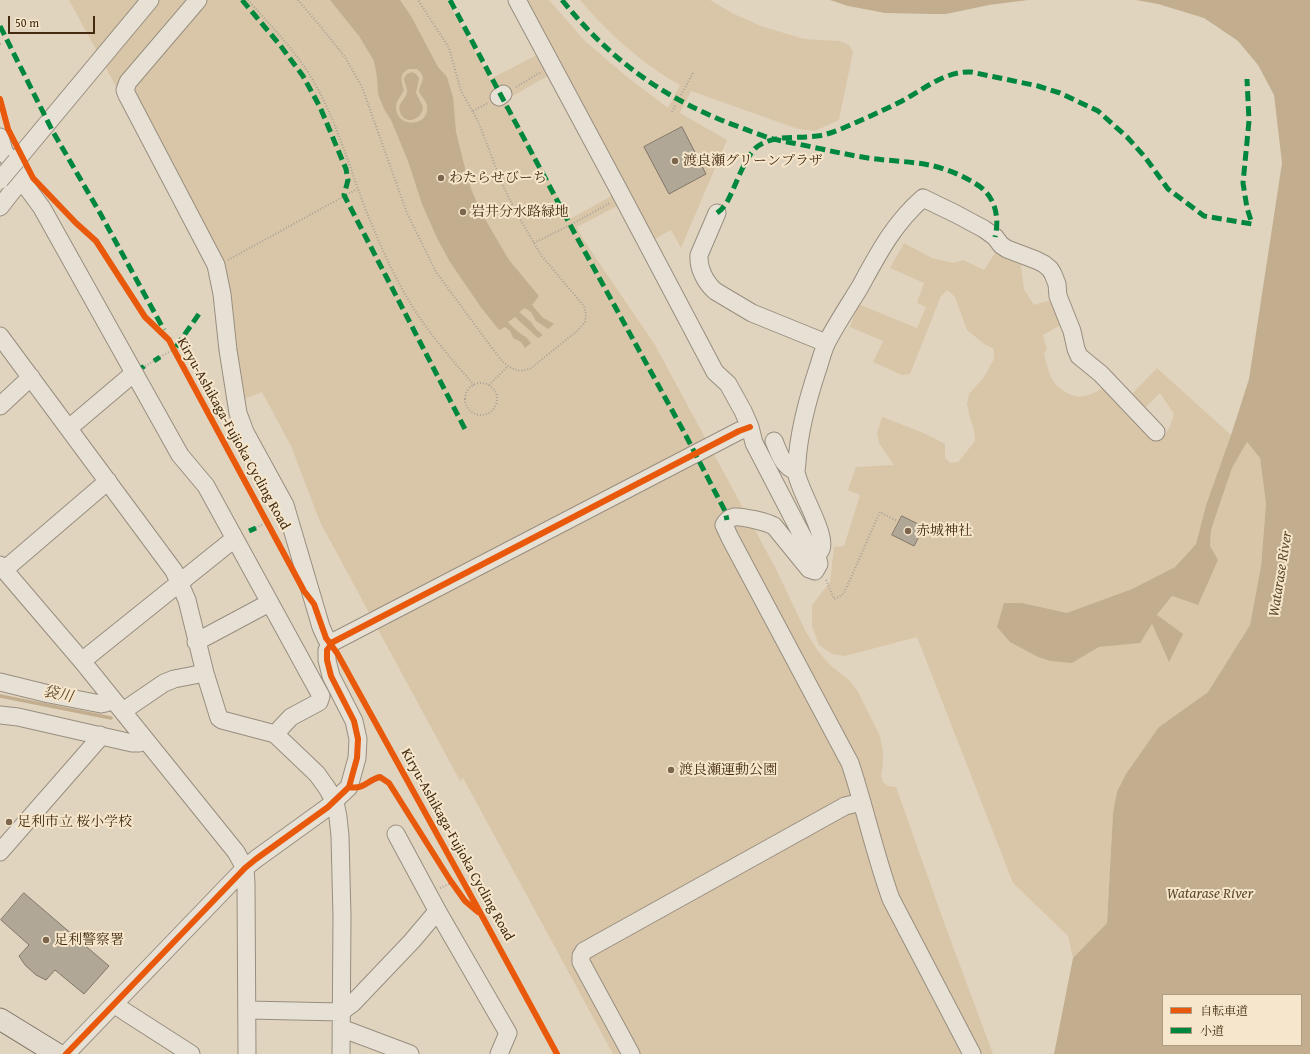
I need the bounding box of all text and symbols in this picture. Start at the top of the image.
scale bar [10,8,97,34]
text: 50 m [15,14,39,31]
place label: 渡良瀬グリーンプラザ [683,153,823,169]
marker: 渡良瀬グリーンプラザ [670,156,680,166]
place label: わたらせびーち [449,170,547,186]
marker: わたらせびーち [436,173,446,183]
place label: 岩井分水路緑地 [471,204,569,220]
marker: 岩井分水路緑地 [458,207,468,217]
street label: Kiryu-Ashikaga-Fujioka Cycling Road [173,335,293,533]
place label: 赤城神社 [916,523,972,539]
marker: 赤城神社 [903,526,913,536]
water label: Watarase River [1265,530,1297,618]
water label: 袋川 [42,683,74,707]
street label: Kiryu-Ashikaga-Fujioka Cycling Road [397,746,517,944]
place label: 渡良瀬運動公園 [679,762,777,778]
marker: 渡良瀬運動公園 [666,765,676,775]
place label: 足利市立 桜小学校 [17,814,132,830]
marker: 足利市立 桜小学校 [4,817,14,827]
water label: Watarase River [1167,885,1253,903]
place label: 足利警察署 [54,932,124,948]
marker: 足利警察署 [41,935,51,945]
legend [1162,994,1302,1046]
text: 自転車道 [1200,1002,1248,1019]
text: 小道 [1200,1022,1224,1039]

